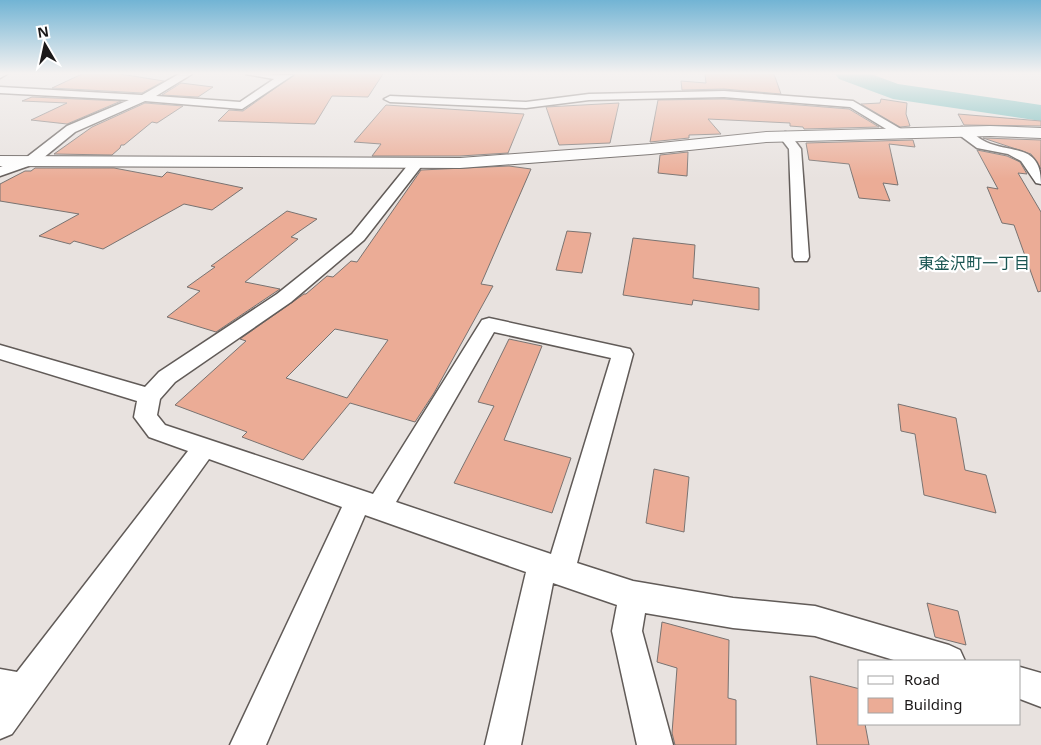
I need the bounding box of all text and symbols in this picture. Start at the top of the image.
north arrow [20,20,70,70]
text: N [36,21,50,42]
district label: 東金沢町一丁目 [918,252,1030,274]
legend [858,660,1021,725]
text: Road [904,669,940,689]
text: Building [904,694,962,714]

